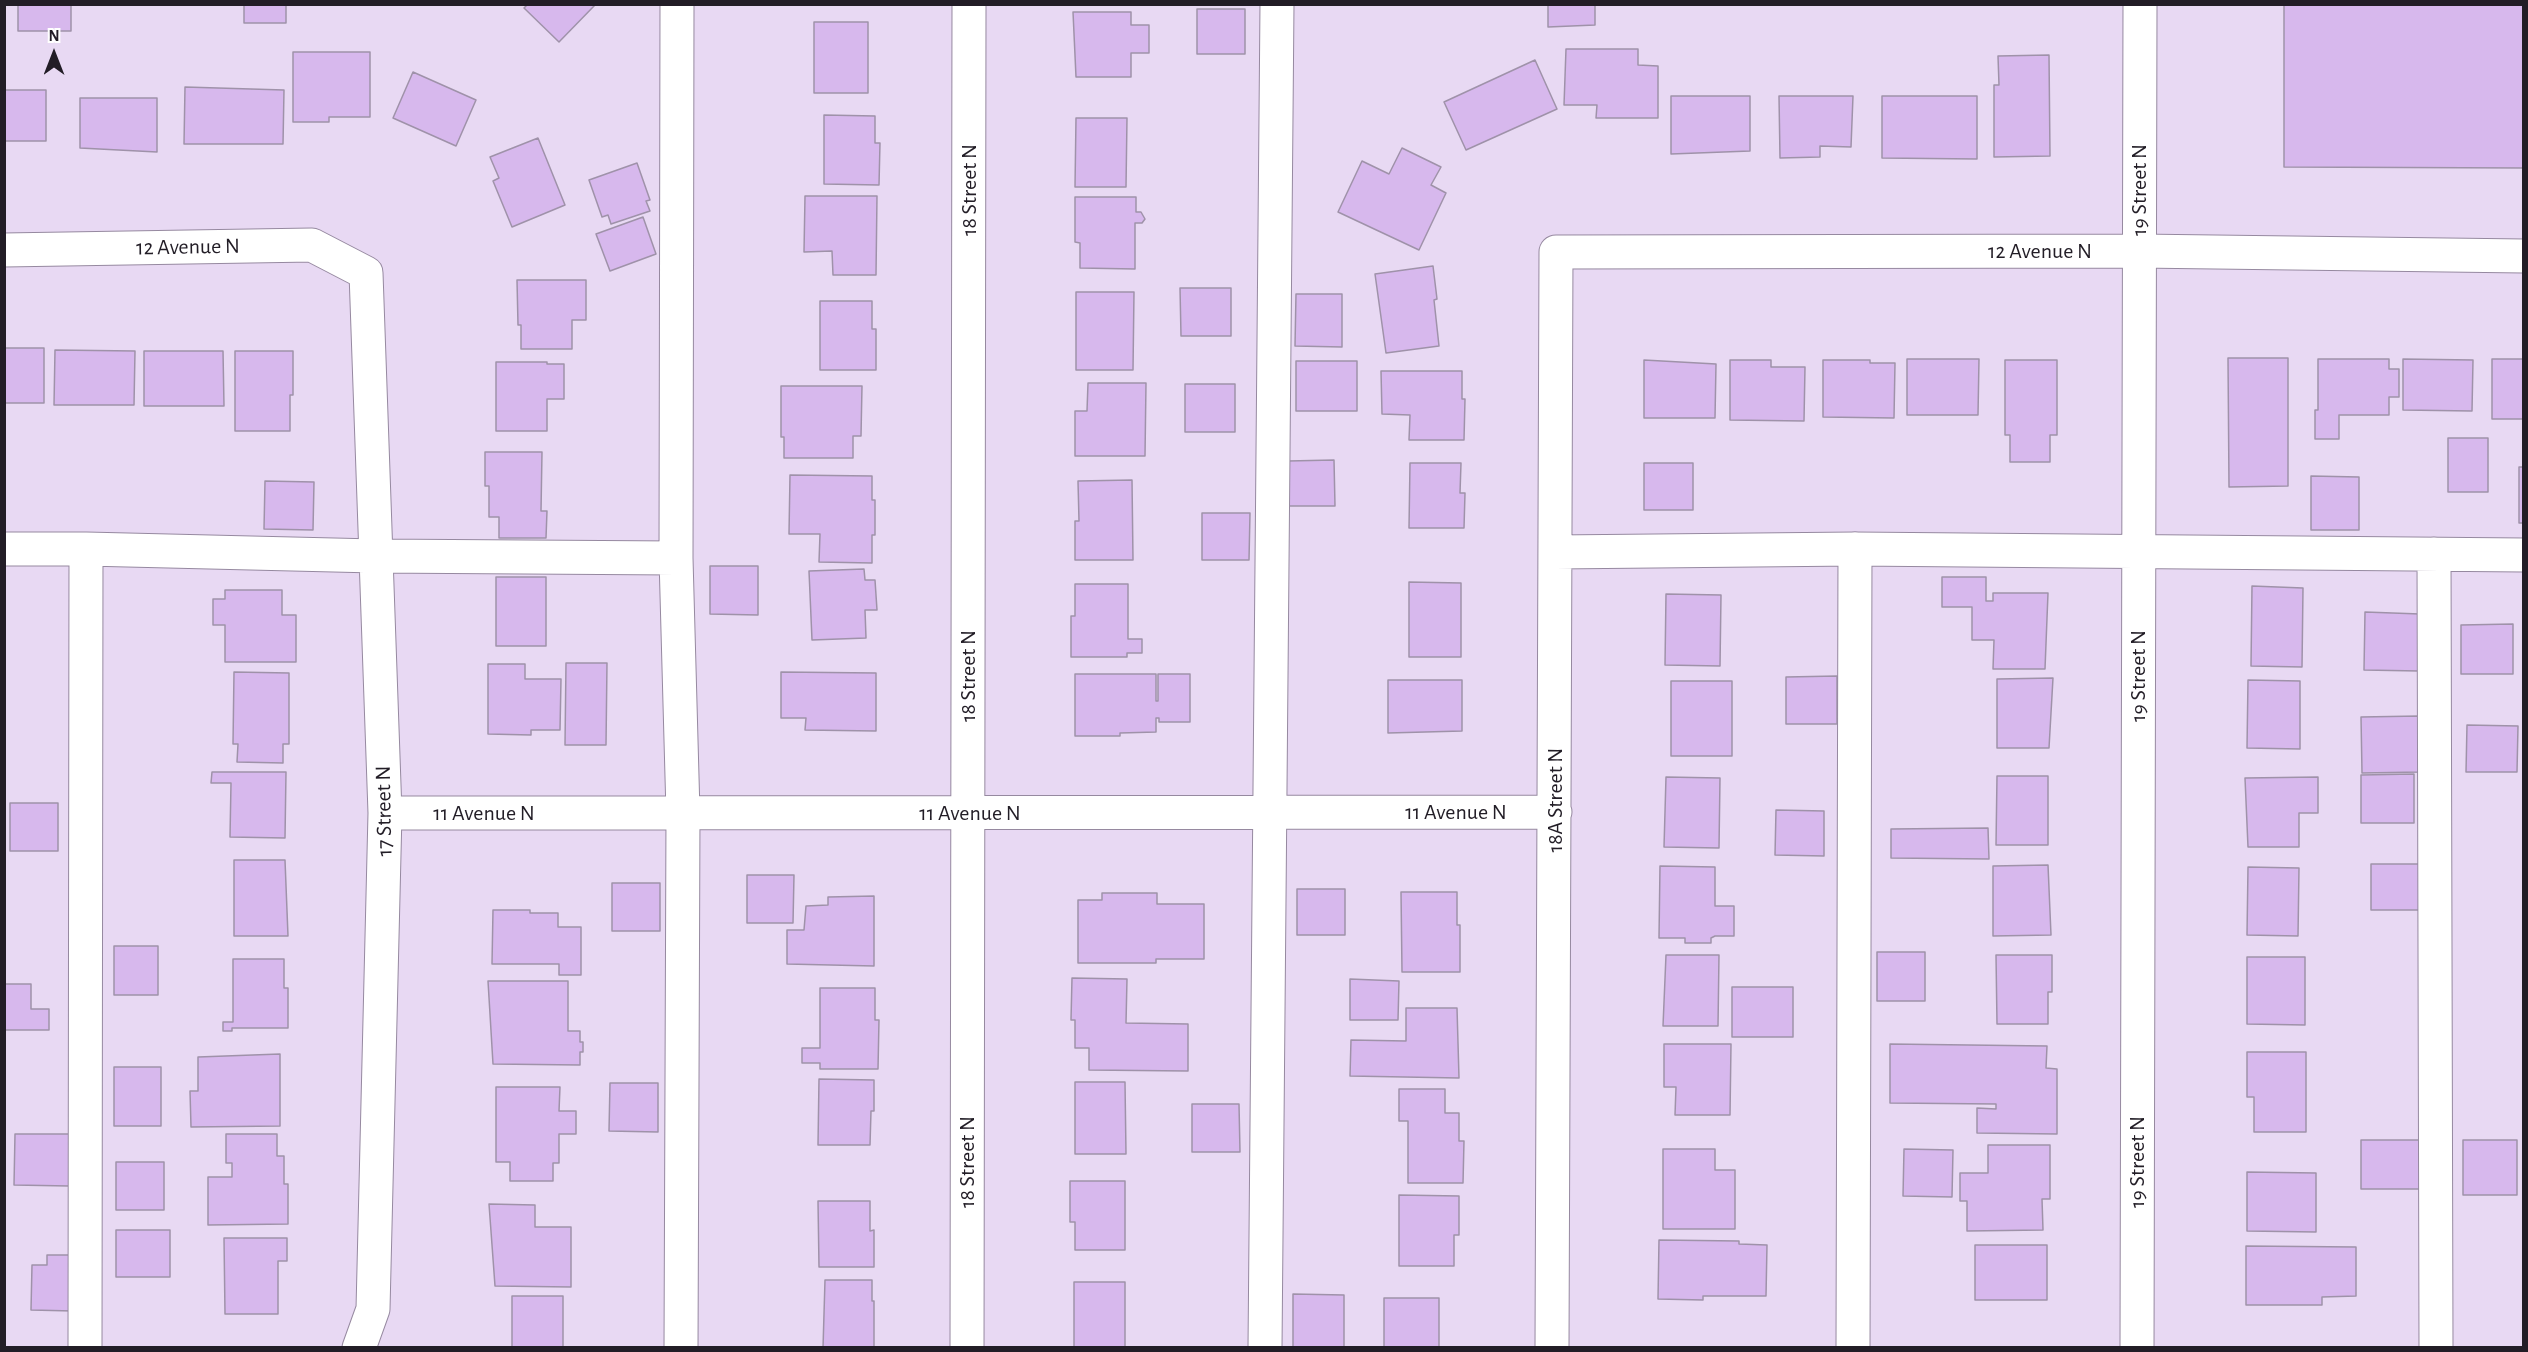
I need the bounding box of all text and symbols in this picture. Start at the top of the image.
north arrow [24,24,84,84]
text: N [48,28,60,44]
street label: 18 Street N [956,144,982,236]
street label: 19 Street N [2126,144,2152,236]
street label: 12 Avenue N [136,233,240,261]
street label: 12 Avenue N [1988,238,2092,264]
street label: 18 Street N [955,630,981,722]
street label: 19 Street N [2125,630,2151,722]
street label: 18A Street N [1542,748,1568,852]
street label: 17 Street N [370,765,398,857]
street label: 11 Avenue N [1405,799,1507,825]
street label: 11 Avenue N [433,800,535,826]
street label: 11 Avenue N [919,800,1021,826]
street label: 18 Street N [954,1116,980,1208]
street label: 19 Street N [2124,1116,2150,1208]

